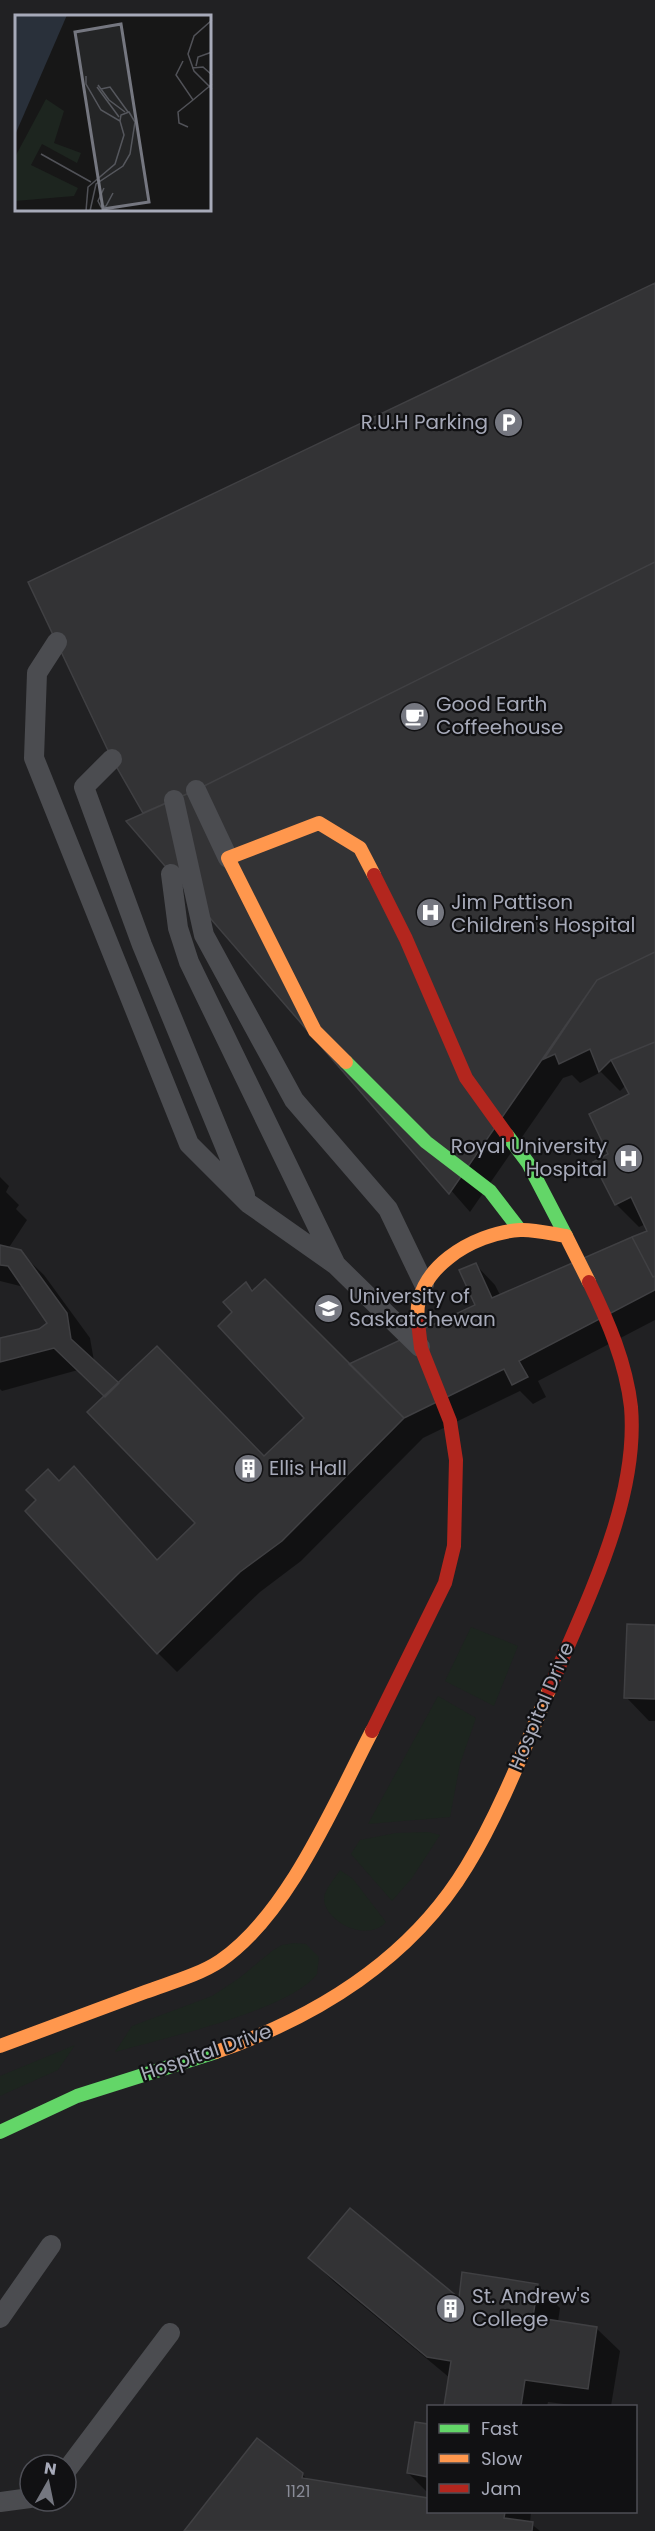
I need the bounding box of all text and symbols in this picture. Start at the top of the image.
inset map [15,15,212,212]
parking icon: R.U.H Parking [493,406,525,438]
place label: R.U.H Parking [361,408,488,436]
place label: Good Earth Coffeehouse [436,690,563,741]
cafe icon: Good Earth Coffeehouse [399,700,431,732]
place label: Jim Pattison Children's Hospital [451,888,635,939]
hospital icon: Jim Pattison Children's Hospital [414,897,446,929]
place label: Royal University Hospital [451,1132,607,1183]
hospital icon: Royal University Hospital [612,1142,644,1174]
place label: University of Saskatchewan [349,1282,496,1333]
school or university icon: University of Saskatchewan [312,1292,344,1324]
building icon: Ellis Hall [232,1452,264,1484]
place label: Ellis Hall [269,1454,347,1482]
street label: Hospital Drive [501,1638,581,1774]
street label: Hospital Drive [137,2017,275,2087]
place label: St. Andrew's College [472,2282,590,2333]
building icon: St. Andrew's College [435,2292,467,2324]
legend [427,2405,637,2513]
text: Fast [481,2416,518,2441]
text: Slow [481,2446,523,2471]
north arrow [18,2453,78,2513]
text: N [43,2456,58,2481]
text: Jam [481,2476,521,2501]
house number: 1121 [286,2480,310,2503]

